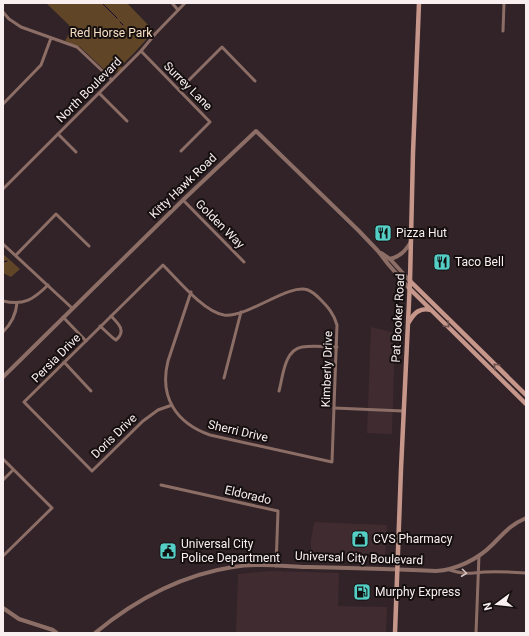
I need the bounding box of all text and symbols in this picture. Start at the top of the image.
park label: Red Horse Park [70,26,153,40]
street label: North Boulevard [54,55,124,125]
street label: Surrey Lane [161,59,215,113]
street label: Kitty Hawk Road [147,151,219,221]
street label: Golden Way [193,197,248,252]
restaurant icon: Pizza Hut [373,223,393,243]
place label: Pizza Hut [396,226,447,240]
restaurant icon: Taco Bell [432,252,452,272]
place label: Taco Bell [455,255,504,269]
street label: Pat Booker Road [389,273,407,363]
one-way arrow [442,320,450,328]
street label: Kimberly Drive [319,330,335,408]
street label: Persia Drive [29,331,83,385]
one-way arrow [493,363,501,371]
street label: Doris Drive [88,411,140,461]
street label: Sherri Drive [207,417,269,445]
street label: Eldorado [223,483,273,507]
shop icon: CVS Pharmacy [350,529,370,549]
place label: CVS Pharmacy [373,532,453,546]
place label: Universal City Police Department [181,537,280,565]
public building icon: Universal City Police Department [158,541,178,561]
street label: Universal City Boulevard [295,549,423,567]
one-way arrow [461,568,467,577]
fuel station icon: Murphy Express [352,582,372,602]
north arrow [477,584,517,624]
place label: Murphy Express [375,585,460,599]
text: N [480,601,495,612]

